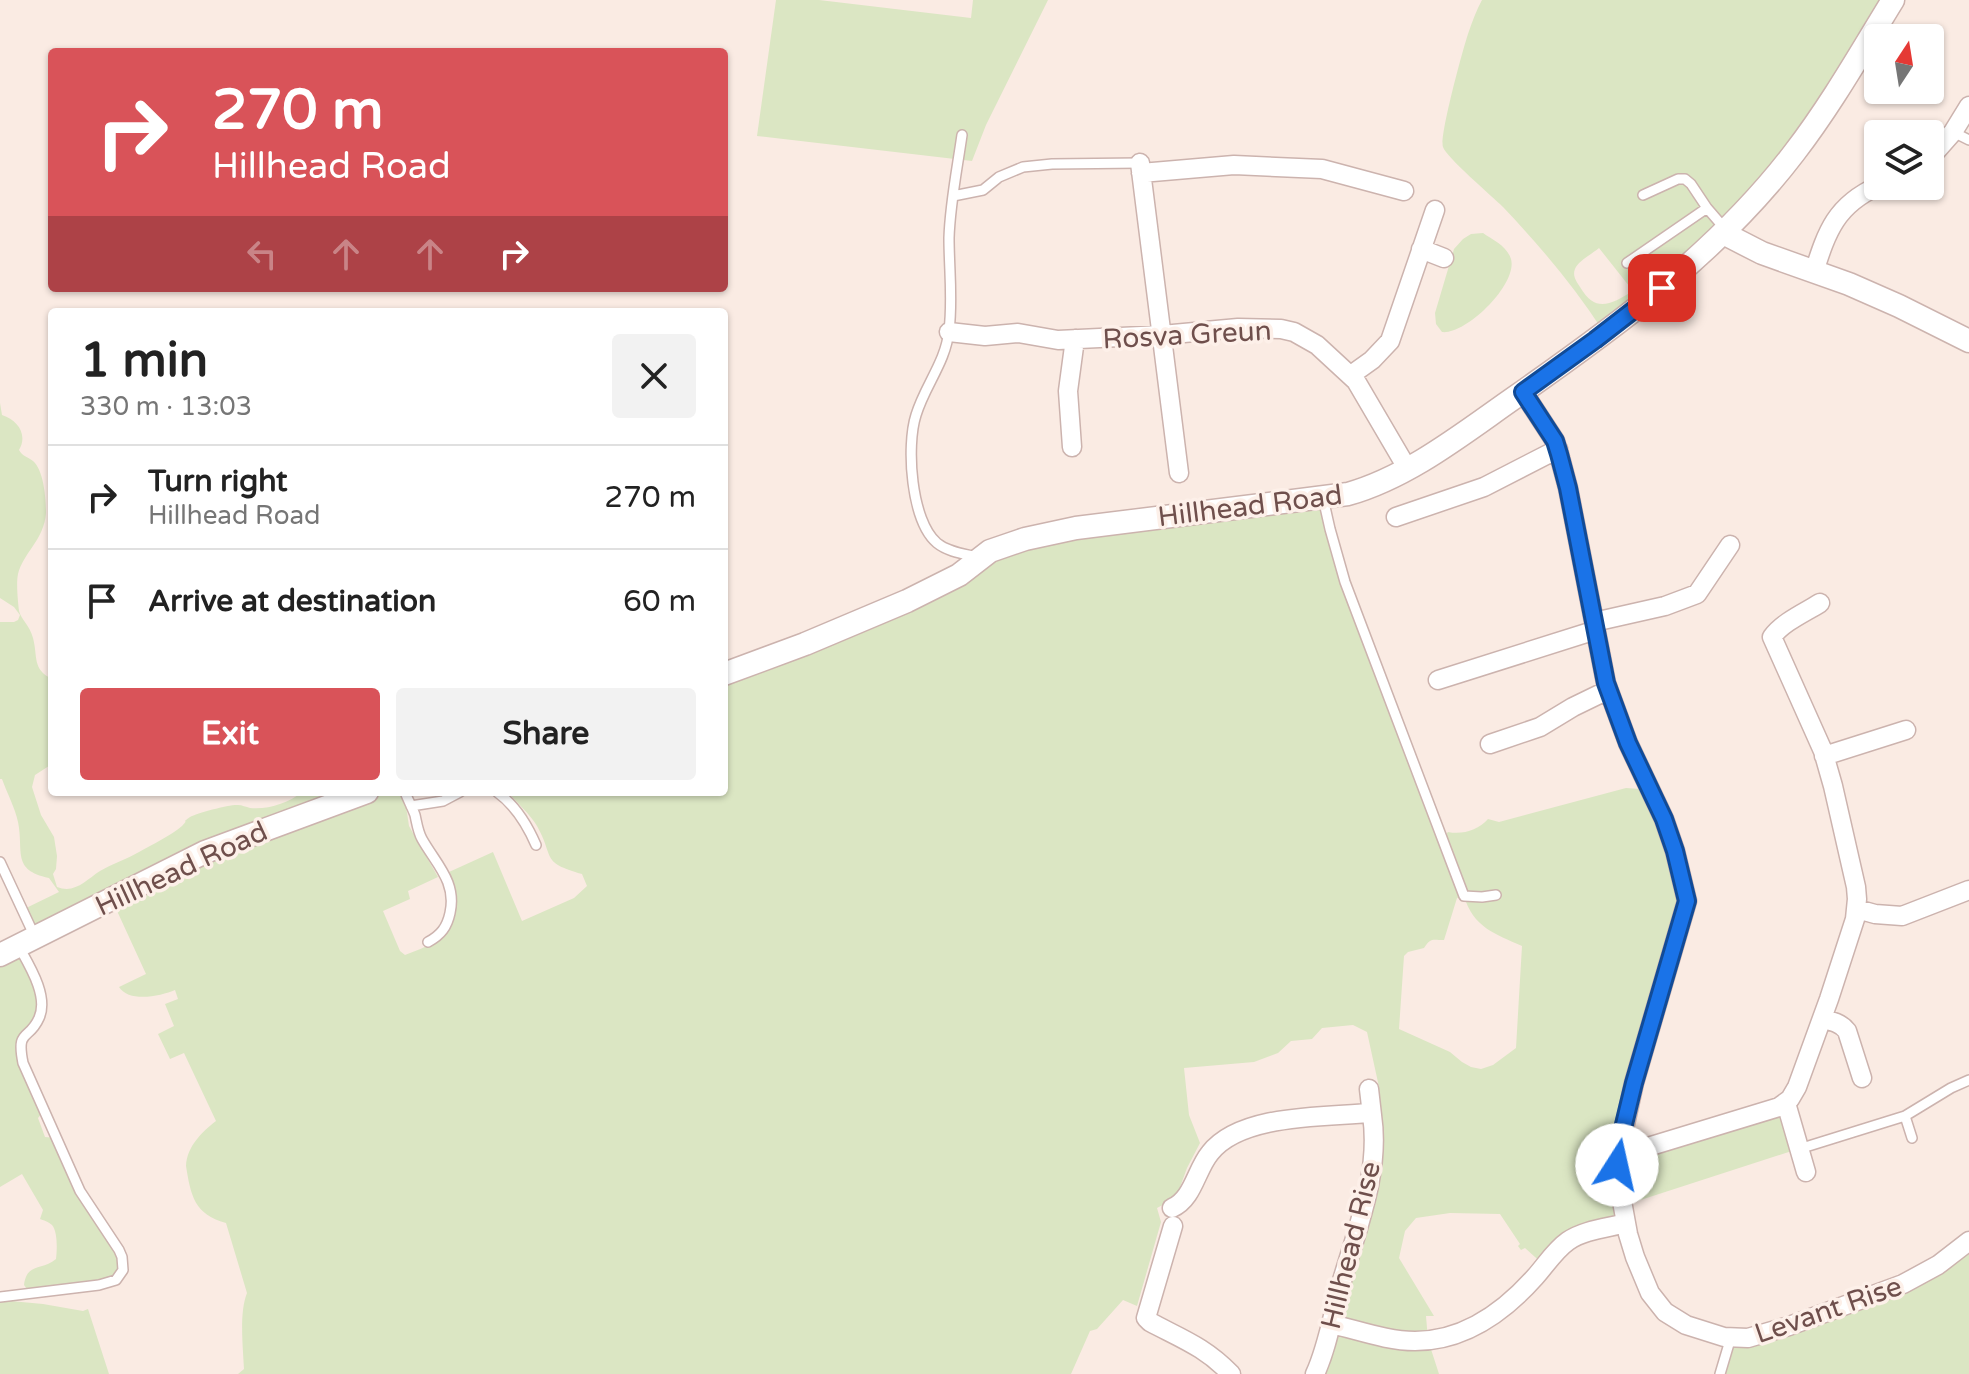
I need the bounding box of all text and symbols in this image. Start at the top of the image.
north arrow [1864,24,1944,104]
map controls [1864,24,1944,200]
text: 270 m [212,77,383,144]
icon: right [80,80,184,184]
button: layers [1864,120,1944,200]
text: Hillhead Road [212,145,451,188]
icon: left [240,232,284,276]
icon: ahead [324,232,368,276]
icon: ahead [408,232,452,276]
icon: right [492,232,536,276]
pin [1628,254,1696,322]
icon: arrive [1640,266,1684,310]
street label: Rosva Greun [1102,314,1273,356]
text: 1 min [80,332,208,390]
button: close [612,334,696,418]
text: 330 m · 13:03 [80,391,252,422]
text: Turn right [148,463,288,500]
icon: right [80,475,124,519]
street label: Hillhead Road [1156,478,1344,534]
text: 270 m [604,479,696,516]
text: Hillhead Road [148,500,320,531]
icon: arrive [80,579,124,623]
text: Arrive at destination [148,583,436,620]
text: 60 m [623,583,696,620]
button: Exit [80,688,380,780]
button: Share [396,688,696,780]
street label: Hillhead Road [90,814,273,924]
position arrow [1575,1123,1659,1207]
street label: Hillhead Rise [1314,1158,1388,1333]
street label: Levant Rise [1750,1269,1906,1351]

